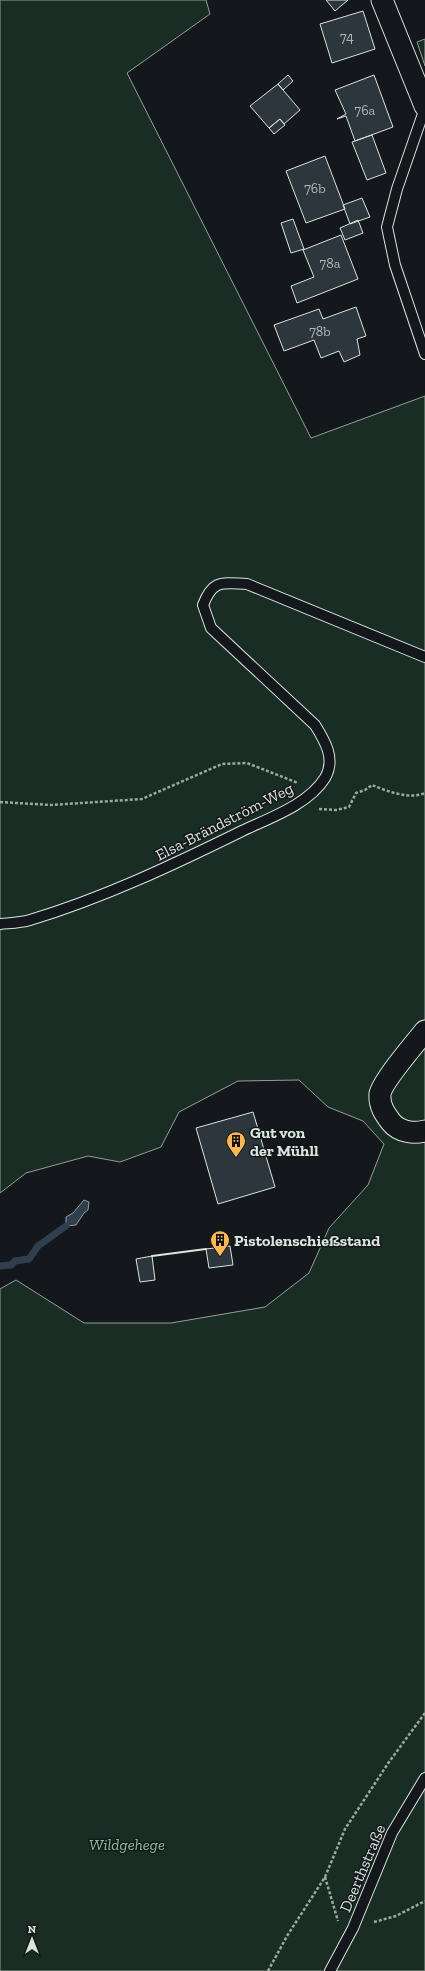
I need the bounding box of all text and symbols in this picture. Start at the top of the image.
house number: 74 [340,29,354,46]
house number: 76a [355,102,376,119]
house number: 76b [304,180,326,197]
house number: 78a [320,255,341,272]
house number: 78b [309,323,331,340]
street label: Elsa-Brändström-Weg [152,778,297,864]
place label: Gut von der Mühll [250,1123,319,1160]
building icon: Gut von der Mühll [225,1130,247,1158]
building icon: Pistolenschießstand [209,1229,231,1257]
place label: Pistolenschießstand [234,1231,380,1250]
street label: Deerthstraße [335,1822,389,1915]
park label: Wildgehege [89,1835,165,1854]
north arrow [12,1919,52,1959]
text: N [28,1923,37,1936]

